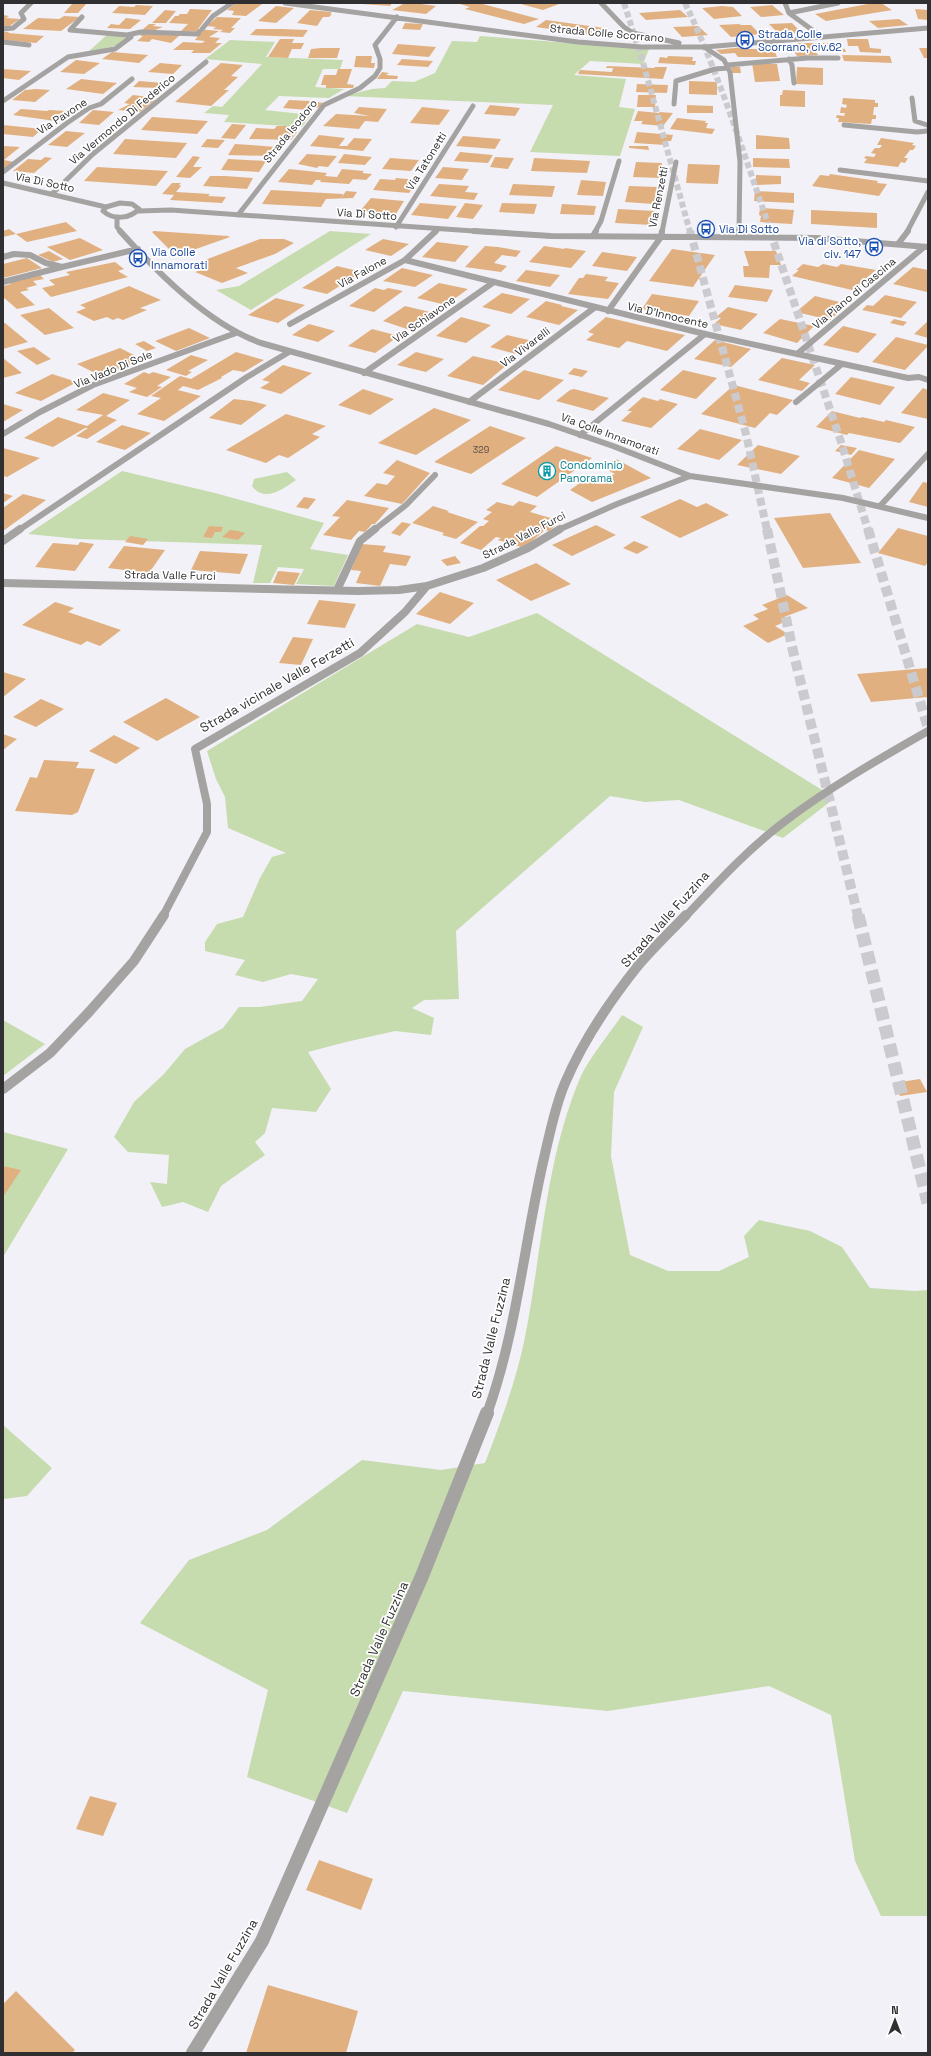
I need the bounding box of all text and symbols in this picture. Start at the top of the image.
street label: Strada Colle Scorrano [549,21,665,45]
place label: Strada Colle Scorrano, civ.62 [758,27,842,54]
bus stop icon: Strada Colle Scorrano, civ.62 [735,30,755,50]
street label: Via Vermondo Di Federico [66,70,178,168]
street label: Via Pavone [34,95,90,137]
street label: Strada Isodoro [260,96,320,166]
street label: Via Tatonetti [403,129,450,193]
street label: Via Renzetti [645,165,671,229]
street label: Via Di Sotto [14,169,76,195]
street label: Via Di Sotto [336,205,398,223]
bus stop icon: Via Di Sotto [696,219,716,239]
place label: Via Di Sotto [719,222,780,236]
place label: Via di Sotto, civ. 147 [798,234,861,261]
bus stop icon: Via di Sotto, civ. 147 [864,237,884,257]
place label: Via Colle Innamorati [151,245,208,272]
bus stop icon: Via Colle Innamorati [128,248,148,268]
street label: Via Falone [335,253,389,291]
street label: Via Piano di Cascina [809,254,899,332]
street label: Via Schiavone [390,292,458,346]
street label: Via D'Innocente [626,299,710,331]
street label: Via Vivarelli [497,324,553,370]
street label: Via Vado Di Sole [72,347,154,391]
street label: Via Colle Innamorati [559,410,661,458]
house number: 329 [473,444,489,456]
place label: Condominio Panorama [560,458,623,485]
building icon: Condominio Panorama [537,461,557,481]
street label: Strada Valle Furci [480,508,568,562]
street label: Strada Valle Furci [124,567,216,583]
street label: Strada vicinale Valle Ferzetti [197,634,357,736]
street label: Strada Valle Fuzzina [617,867,713,971]
street label: Strada Valle Fuzzina [468,1275,514,1400]
street label: Strada Valle Fuzzina [346,1578,412,1699]
street label: Strada Valle Fuzzina [184,1915,262,2032]
north arrow [875,2000,915,2040]
text: N [891,2003,899,2017]

